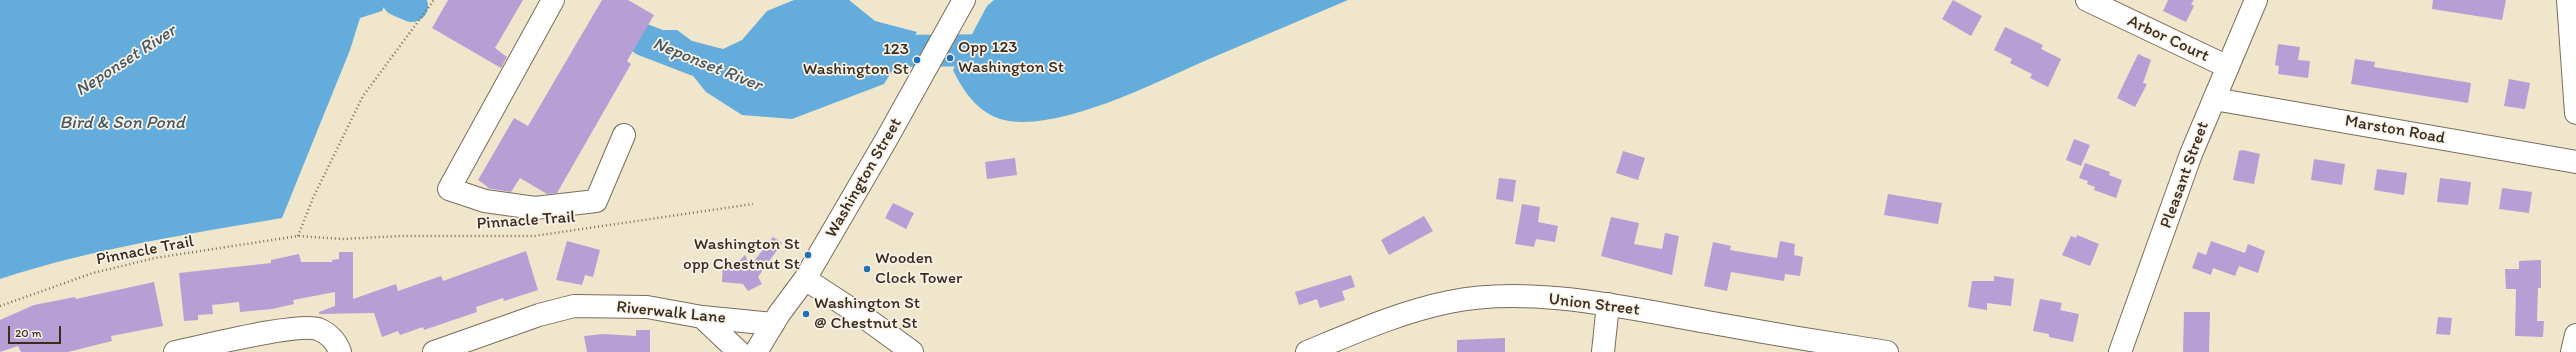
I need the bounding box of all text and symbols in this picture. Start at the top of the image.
street label: Arbor Court [2124,11,2212,67]
water label: Neponset River [72,20,180,102]
water label: Neponset River [649,33,765,97]
place label: Opp 123 Washington St [958,38,1064,78]
place label: 123 Washington St [803,40,909,80]
marker: Opp 123 Washington St [945,53,955,63]
marker: 123 Washington St [912,55,922,65]
street label: Marston Road [2343,111,2447,149]
water label: Bird & Son Pond [59,112,185,134]
street label: Washington Street [821,114,907,242]
street label: Pleasant Street [2156,119,2214,231]
street label: Pinnacle Trail [476,207,576,235]
street label: Pinnacle Trail [94,232,196,270]
place label: Washington St opp Chestnut St [683,235,800,275]
place label: Wooden Clock Tower [875,249,962,289]
marker: Washington St opp Chestnut St [803,250,813,260]
marker: Wooden Clock Tower [862,264,872,274]
street label: Union Street [1547,289,1641,321]
place label: Washington St @ Chestnut St [814,294,920,334]
street label: Riverwalk Lane [615,297,727,329]
marker: Washington St @ Chestnut St [801,309,811,319]
scale bar [10,318,63,344]
text: 20 m [15,326,42,340]

